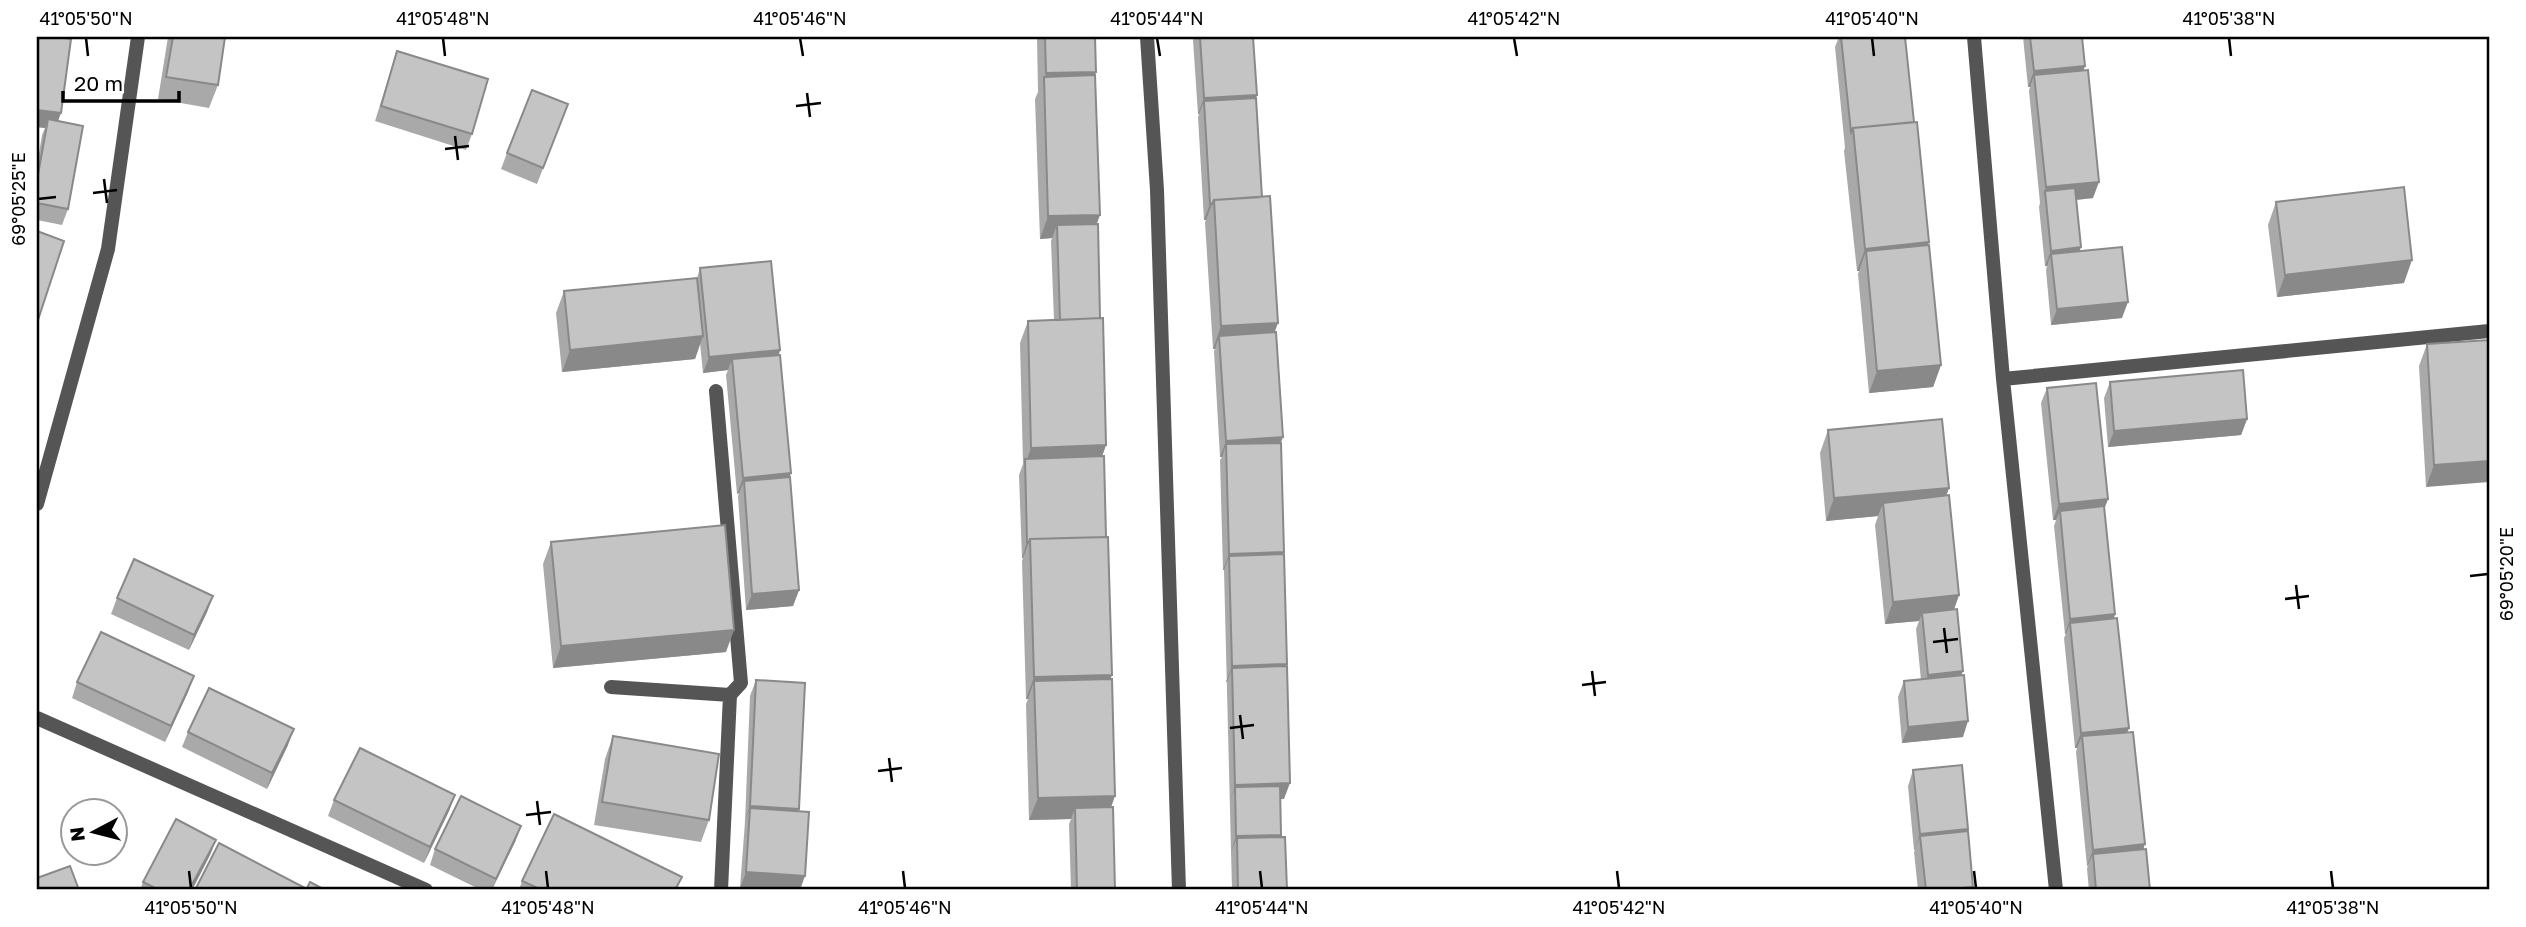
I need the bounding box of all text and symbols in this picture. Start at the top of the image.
text: 41°05'50"N [39,7,133,29]
text: 41°05'48"N [396,7,490,29]
text: 41°05'46"N [753,7,847,29]
text: 41°05'44"N [1110,7,1204,29]
text: 41°05'42"N [1468,7,1560,29]
text: 41°05'40"N [1825,7,1919,29]
text: 41°05'38"N [2182,7,2276,29]
scale bar [63,60,178,104]
text: 20 m [74,70,123,96]
text: 69°05'25"E [7,152,29,246]
text: 69°05'20"E [2495,527,2517,621]
north arrow [60,797,130,867]
text: N [64,826,89,843]
text: 41°05'50"N [144,896,238,918]
text: 41°05'48"N [501,896,595,918]
text: 41°05'46"N [858,896,952,918]
text: 41°05'44"N [1215,896,1309,918]
text: 41°05'42"N [1573,896,1665,918]
text: 41°05'40"N [1929,896,2023,918]
text: 41°05'38"N [2286,896,2380,918]

